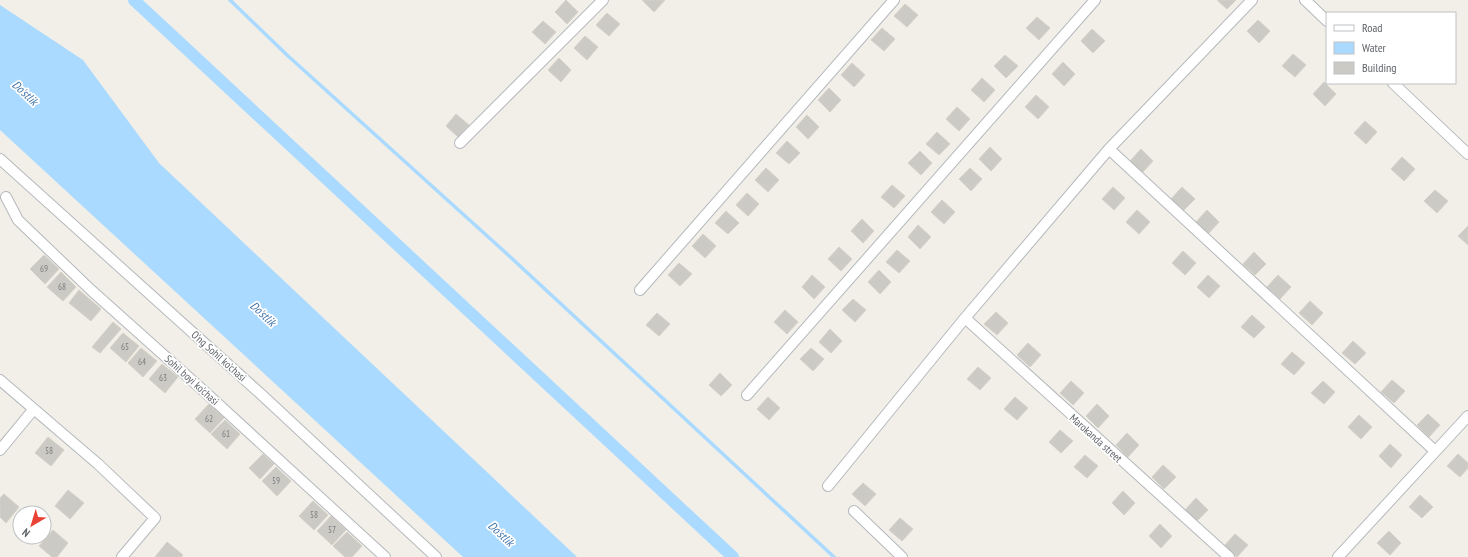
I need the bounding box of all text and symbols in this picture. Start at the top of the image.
legend [1326,12,1456,84]
text: Road [1362,20,1382,35]
text: Water [1362,40,1387,55]
text: Building [1362,60,1397,75]
water label: Do'stlik [9,77,42,109]
house number: 69 [40,263,48,274]
house number: 68 [58,281,66,292]
water label: Do'stlik [247,298,280,330]
street label: O'ng Sohil ko'chasi [189,328,249,384]
house number: 65 [121,341,129,352]
street label: Sohil boyi ko'chasi [162,352,222,408]
house number: 64 [138,356,146,367]
house number: 63 [159,372,167,383]
street label: Marokanda street [1067,411,1125,465]
house number: 62 [205,413,213,424]
house number: 61 [222,428,230,439]
house number: 58 [45,445,53,456]
house number: 59 [272,475,280,486]
north arrow [12,505,52,545]
house number: 58 [310,509,318,520]
water label: Do'stlik [485,518,518,550]
house number: 57 [328,524,336,535]
text: N [19,526,32,540]

